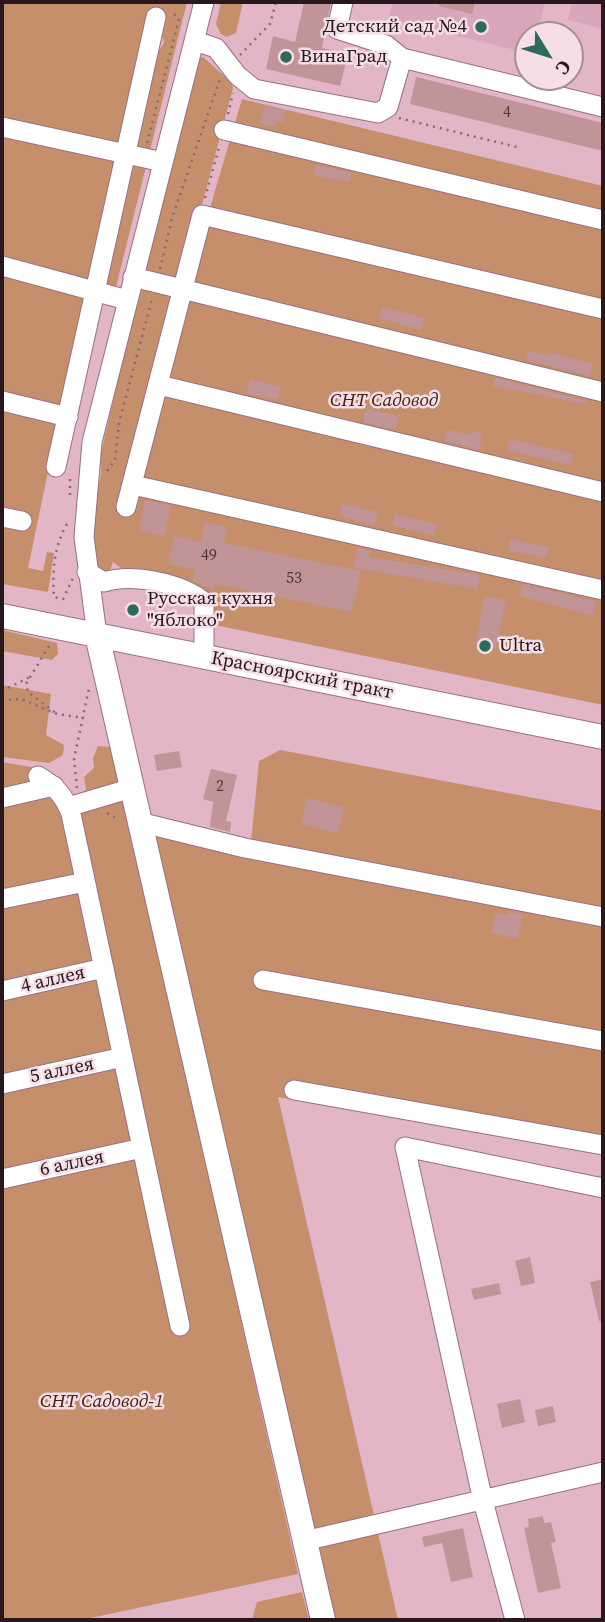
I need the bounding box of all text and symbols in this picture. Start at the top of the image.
place label: Детский сад №4 [323,16,467,38]
marker: Детский сад №4 [473,19,489,35]
north arrow [514,21,584,91]
place label: ВинаГрад [300,46,387,68]
marker: ВинаГрад [278,49,294,65]
text: С [550,55,578,80]
house number: 4 [503,103,511,123]
park label: СНТ Садовод [330,390,438,412]
house number: 49 [201,546,217,566]
house number: 53 [286,569,302,589]
place label: Русская кухня "Яблоко" [147,588,273,632]
marker: Русская кухня "Яблоко" [125,602,141,618]
place label: Ultra [499,635,542,657]
marker: Ultra [477,638,493,654]
street label: Красноярский тракт [209,647,395,705]
house number: 2 [216,777,224,797]
street label: 4 аллея [19,962,87,998]
street label: 5 аллея [28,1053,96,1089]
street label: 6 аллея [38,1146,106,1182]
park label: СНТ Садовод-1 [40,1391,164,1413]

